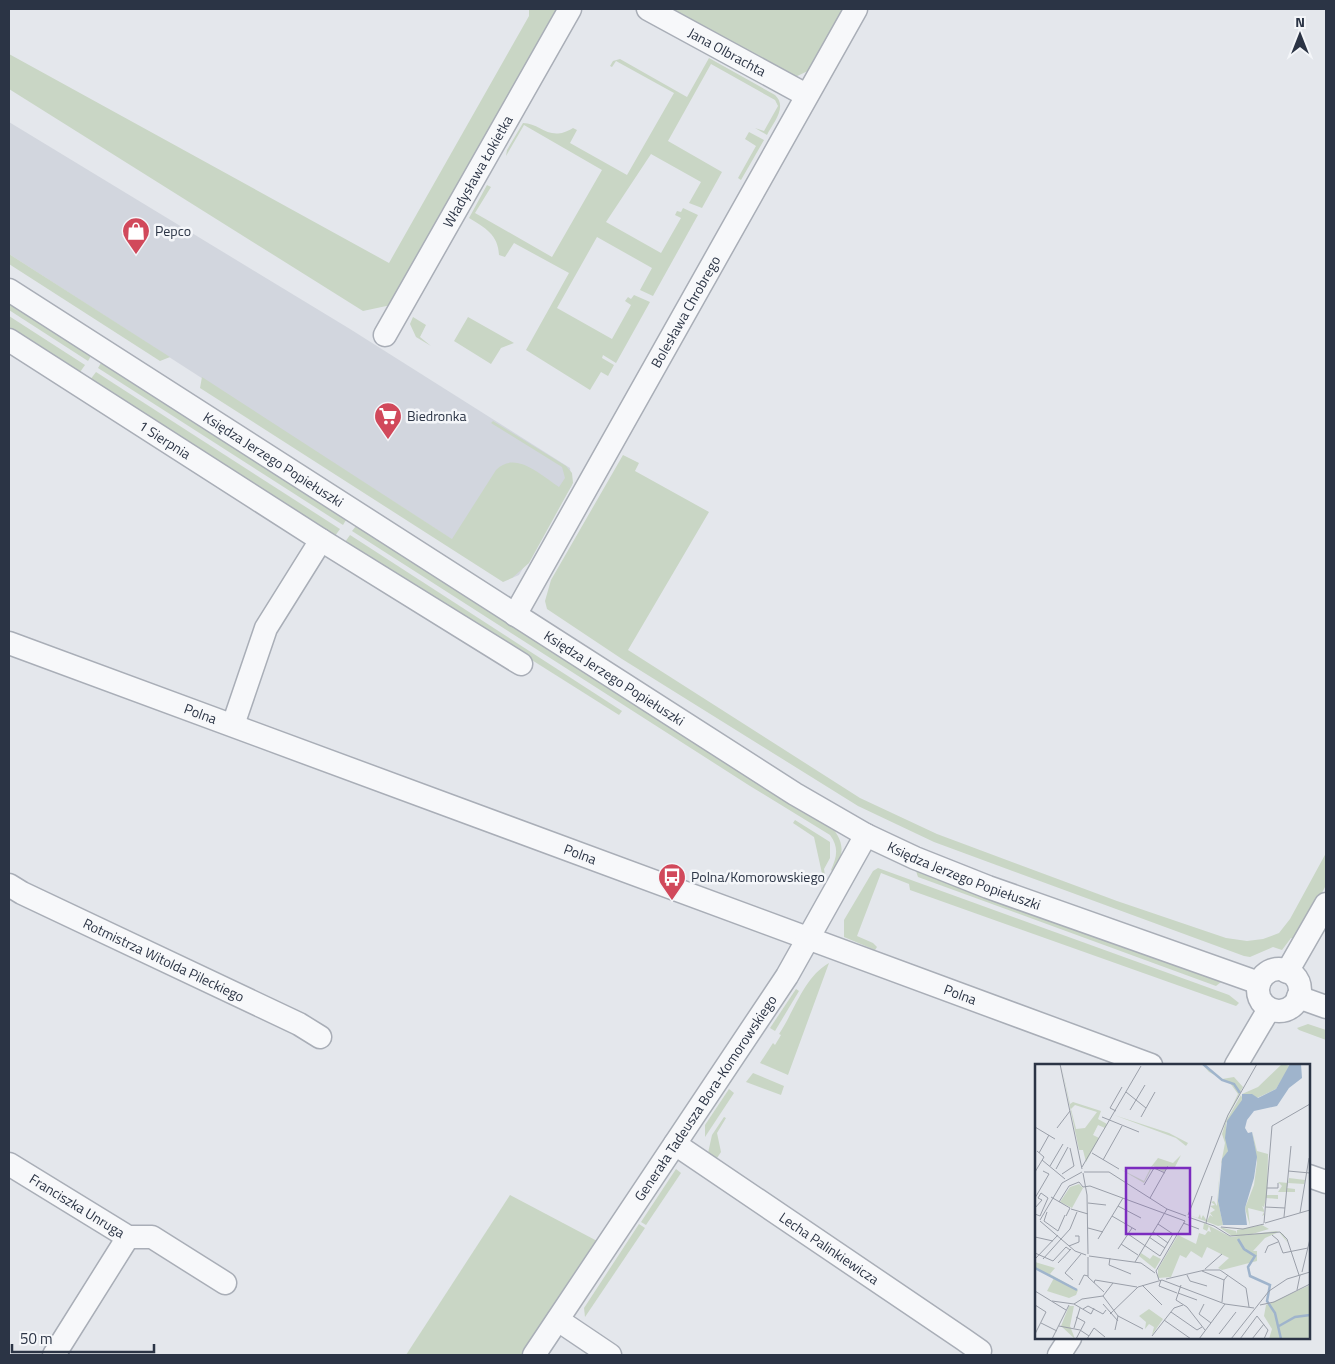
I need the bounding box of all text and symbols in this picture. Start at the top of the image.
north arrow [1275,10,1325,60]
text: N [1295,11,1305,32]
street label: Jana Olbrachta [685,22,770,81]
street label: Władysława Łokietka [437,111,518,231]
shop icon: Pepco [121,216,151,255]
place label: Pepco [155,220,191,241]
street label: Bolesława Chrobrego [645,251,725,372]
supermarket icon: Biedronka [373,401,403,440]
place label: Biedronka [407,405,466,426]
street label: Księdza Jerzego Popiełuszki [199,406,348,512]
street label: 1 Sierpnia [135,415,195,464]
street label: Księdza Jerzego Popiełuszki [540,625,689,731]
street label: Polna [181,698,220,729]
street label: Księdza Jerzego Popiełuszki [884,836,1044,915]
street label: Polna [561,838,600,869]
bus stop icon: Polna/Komorowskiego [657,862,687,901]
place label: Polna/Komorowskiego [691,866,825,887]
street label: Rotmistrza Witolda Pileckiego [80,912,248,1007]
street label: Polna [941,978,980,1010]
street label: Generała Tadeusza Bora-Komorowskiego [629,991,782,1205]
inset map [1035,1064,1310,1339]
street label: Franciszka Unruga [26,1168,129,1243]
street label: Lecha Palinkiewicza [775,1206,883,1289]
scale bar [12,1322,155,1354]
text: 50 m [20,1327,53,1350]

